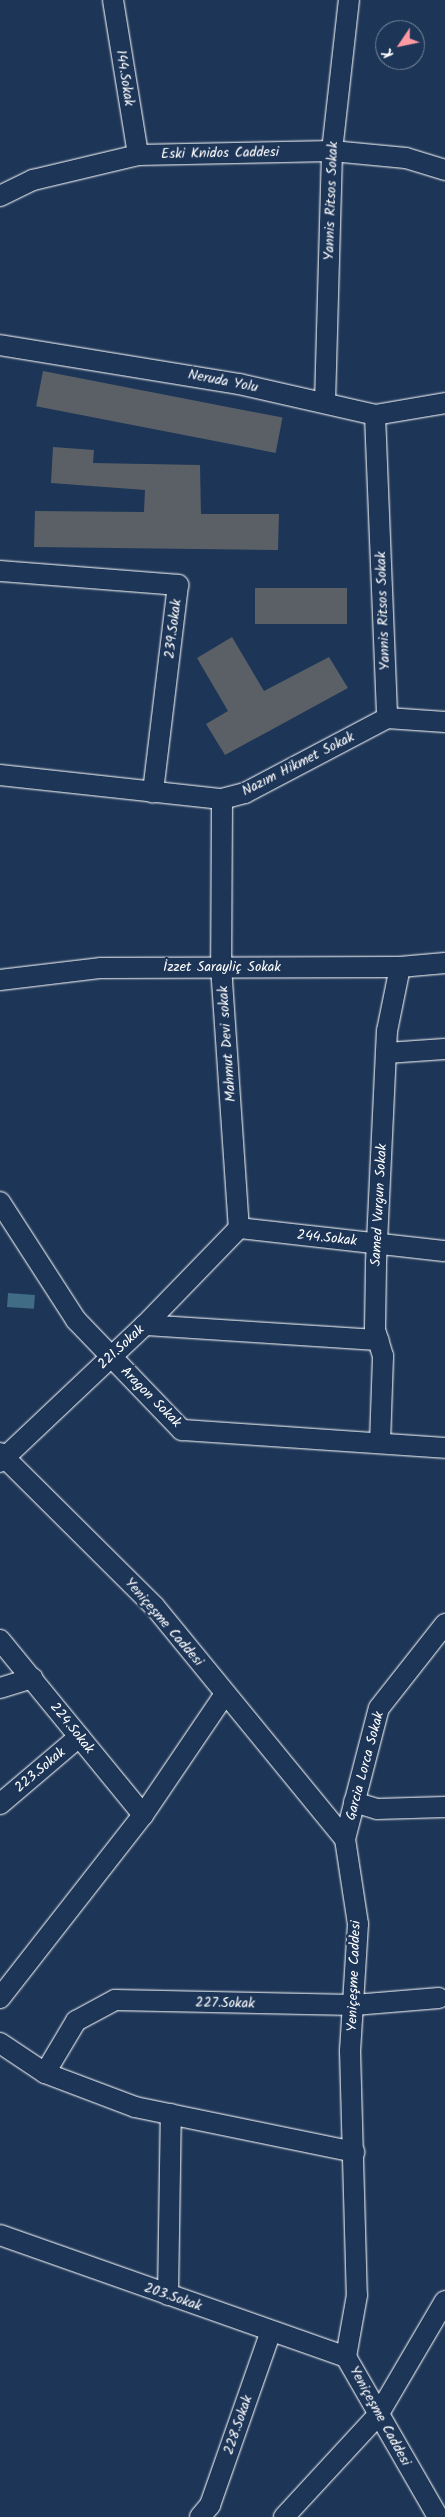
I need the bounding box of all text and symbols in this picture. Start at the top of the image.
north arrow [375,20,425,70]
text: K [377,43,400,62]
street label: 144.Sokak [112,49,138,107]
street label: Yannis Ritsos Sokak [321,141,341,261]
street label: Eski Knidos Caddesi [161,144,279,162]
street label: Neruda Yolu [187,366,259,396]
street label: Yannis Ritsos Sokak [373,551,393,671]
street label: 239.Sokak [161,598,185,660]
street label: Nazım Hikmet Sokak [239,728,357,800]
street label: İzzet Sarayliç Sokak [163,959,281,975]
street label: Mahmut Devi sokak [215,985,239,1103]
street label: Samed Vurgun Sokak [367,1143,391,1267]
street label: 244.Sokak [296,1226,358,1250]
street label: 221.Sokak [94,1321,148,1373]
street label: Aragon Sokak [117,1363,185,1431]
street label: Yeniçeşme Caddesi [121,1575,207,1669]
street label: 224.Sokak [46,1699,98,1757]
street label: Garcia Lorca Sokak [342,1710,388,1822]
street label: 223.Sokak [11,1744,69,1796]
street label: Yeniçeşme Caddesi [344,1920,364,2032]
street label: 227.Sokak [195,1994,255,2012]
street label: 203.Sokak [142,2279,204,2315]
street label: Yeniçeşme Caddesi [346,2363,414,2469]
street label: 228.Sokak [220,2393,256,2457]

